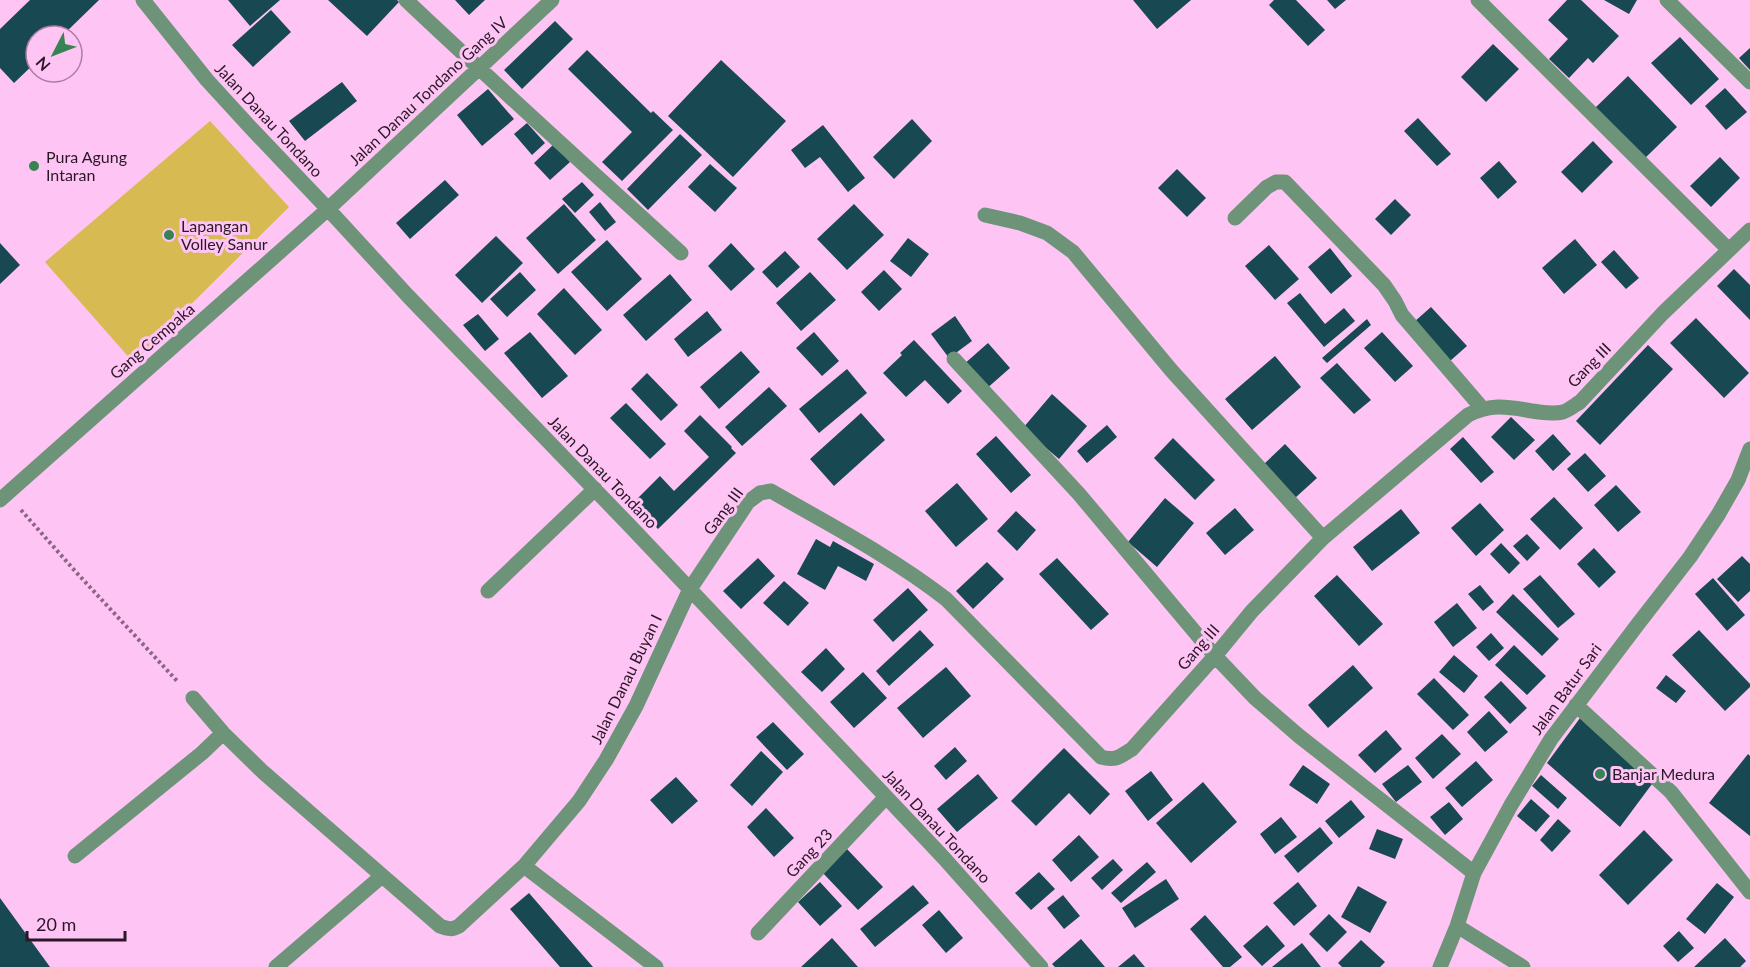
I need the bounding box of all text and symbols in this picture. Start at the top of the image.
street label: Jalan Danau Tondano Gang IV [345,12,511,169]
north arrow [24,24,84,84]
text: N [31,53,54,75]
street label: Jalan Danau Tondano [212,59,327,181]
place label: Pura Agung Intaran [46,147,127,184]
marker: Pura Agung Intaran [27,159,41,173]
place label: Lapangan Volley Sanur [181,216,268,253]
marker: Lapangan Volley Sanur [162,228,176,242]
street label: Gang Cempaka [105,299,198,383]
street label: Gang III [1563,338,1614,391]
street label: Jalan Danau Tondano [545,412,662,532]
street label: Gang III [699,483,747,538]
street label: Jalan Danau Buyan I [586,611,665,747]
street label: Gang III [1173,620,1223,673]
street label: Jalan Batur Sari [1526,640,1605,738]
place label: Banjar Medura [1612,764,1715,783]
street label: Jalan Danau Tondano [880,765,995,887]
marker: Banjar Medura [1593,767,1607,781]
street label: Gang 23 [781,824,836,881]
scale bar [27,904,124,942]
text: 20 m [36,913,76,935]

